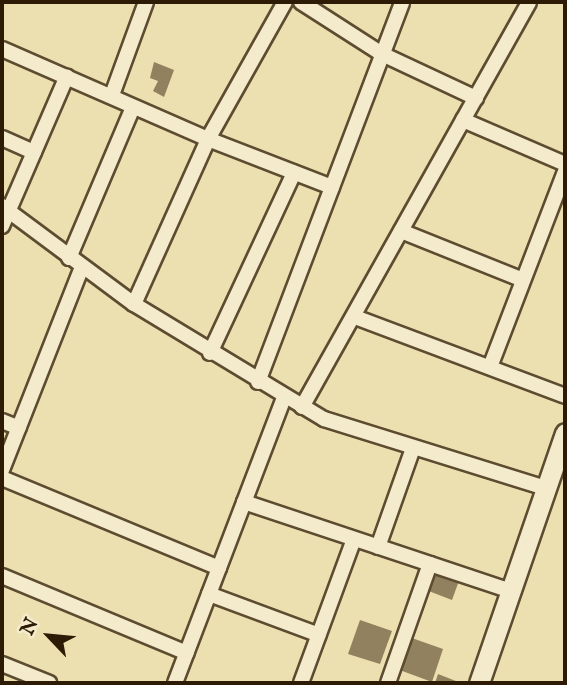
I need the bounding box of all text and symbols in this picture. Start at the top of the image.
north arrow [14,601,84,671]
text: N [16,614,45,639]

